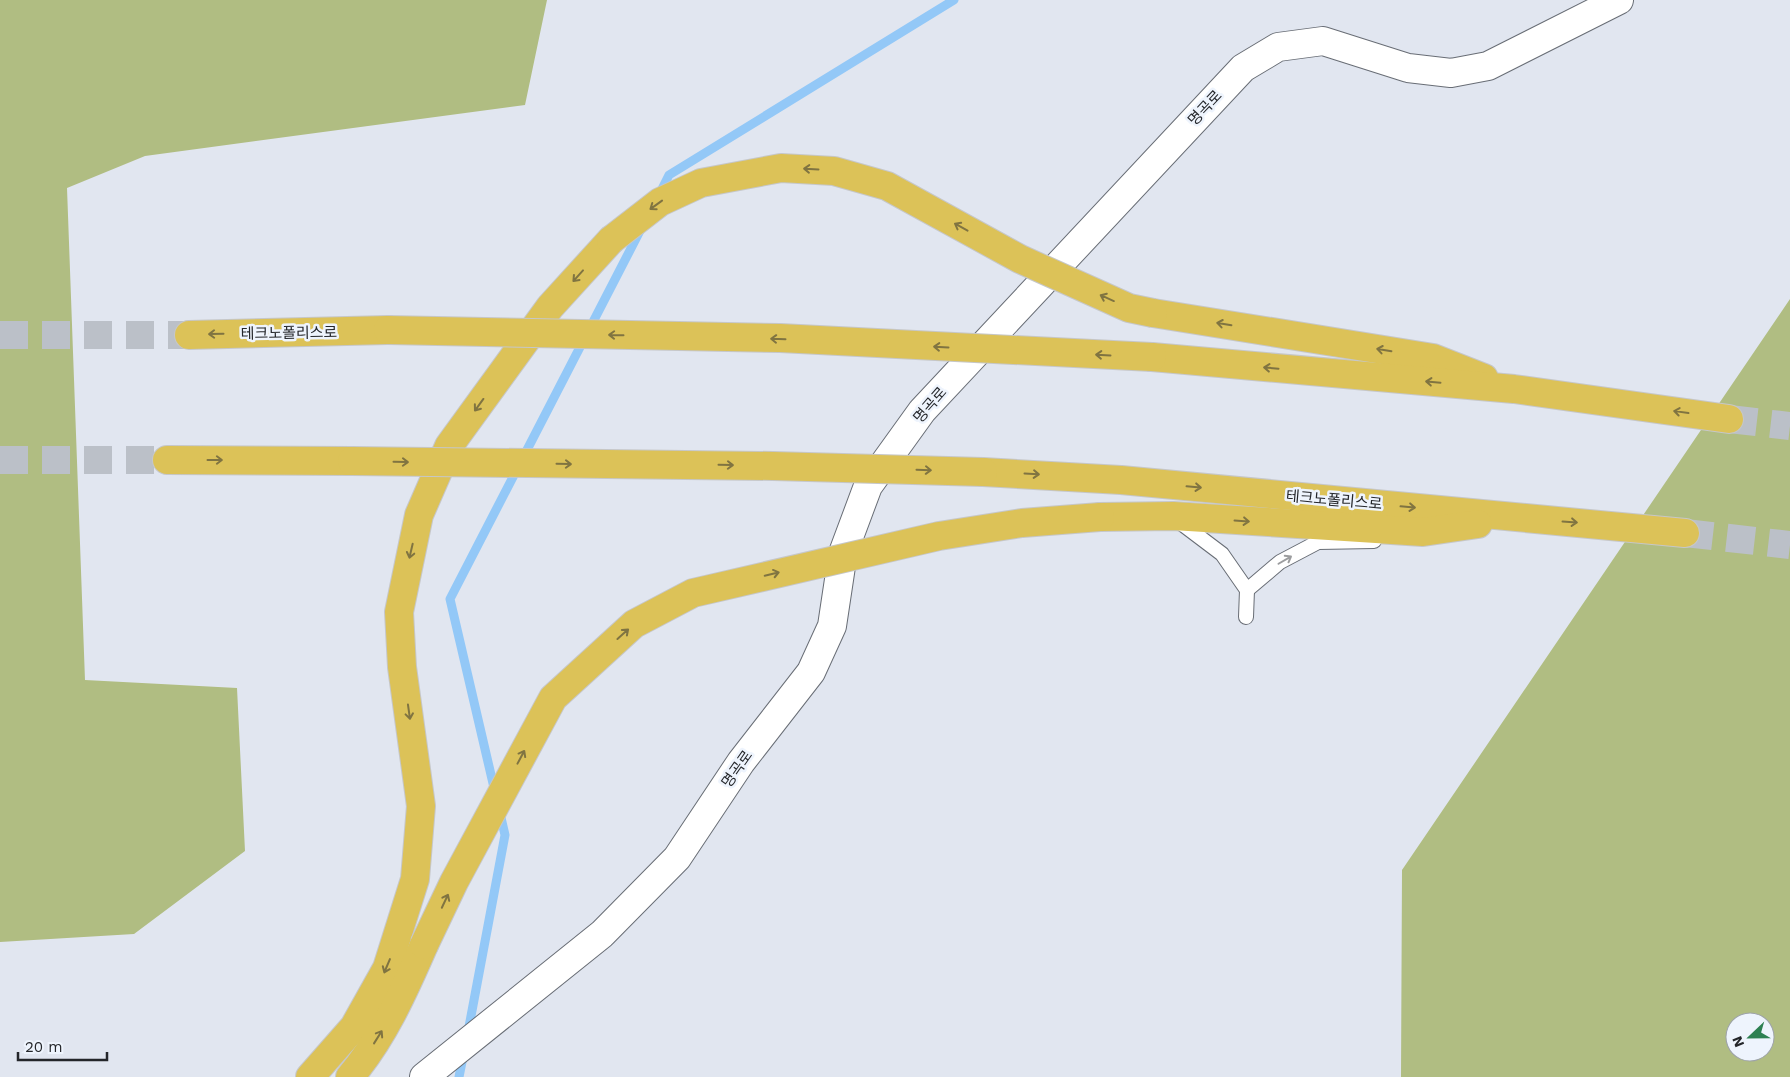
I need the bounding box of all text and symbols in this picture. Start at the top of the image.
street label: 명곡로 [1184,87,1226,129]
one-way arrow [803,165,819,174]
one-way arrow [650,200,663,211]
one-way arrow [954,221,969,231]
one-way arrow [572,270,584,283]
one-way arrow [1100,293,1115,303]
one-way arrow [1216,319,1232,329]
street label: 테크노폴리스로 [241,323,337,343]
one-way arrow [209,329,225,339]
one-way arrow [608,330,624,340]
one-way arrow [771,334,787,343]
one-way arrow [933,342,949,351]
one-way arrow [1376,345,1392,355]
one-way arrow [1095,350,1111,359]
one-way arrow [1263,363,1279,373]
one-way arrow [1425,377,1441,387]
street label: 명곡로 [910,383,950,427]
one-way arrow [474,398,484,412]
one-way arrow [1673,407,1689,417]
one-way arrow [207,455,223,465]
one-way arrow [392,457,409,467]
one-way arrow [555,459,571,469]
one-way arrow [718,460,734,470]
one-way arrow [915,465,931,475]
one-way arrow [1024,470,1040,479]
one-way arrow [1185,482,1201,492]
street label: 테크노폴리스로 [1285,487,1383,513]
one-way arrow [1400,503,1416,512]
one-way arrow [1233,516,1249,525]
one-way arrow [1561,517,1577,526]
one-way arrow [406,542,415,558]
one-way arrow [1278,554,1292,564]
one-way arrow [764,569,780,579]
one-way arrow [617,628,630,640]
one-way arrow [404,703,414,719]
street label: 명곡로 [718,747,756,791]
one-way arrow [517,750,526,765]
one-way arrow [441,894,450,909]
one-way arrow [381,958,391,973]
north arrow [1725,1012,1775,1062]
scale bar [18,1030,106,1062]
one-way arrow [373,1031,383,1045]
text: N [1729,1034,1747,1050]
text: 20 m [25,1038,63,1056]

